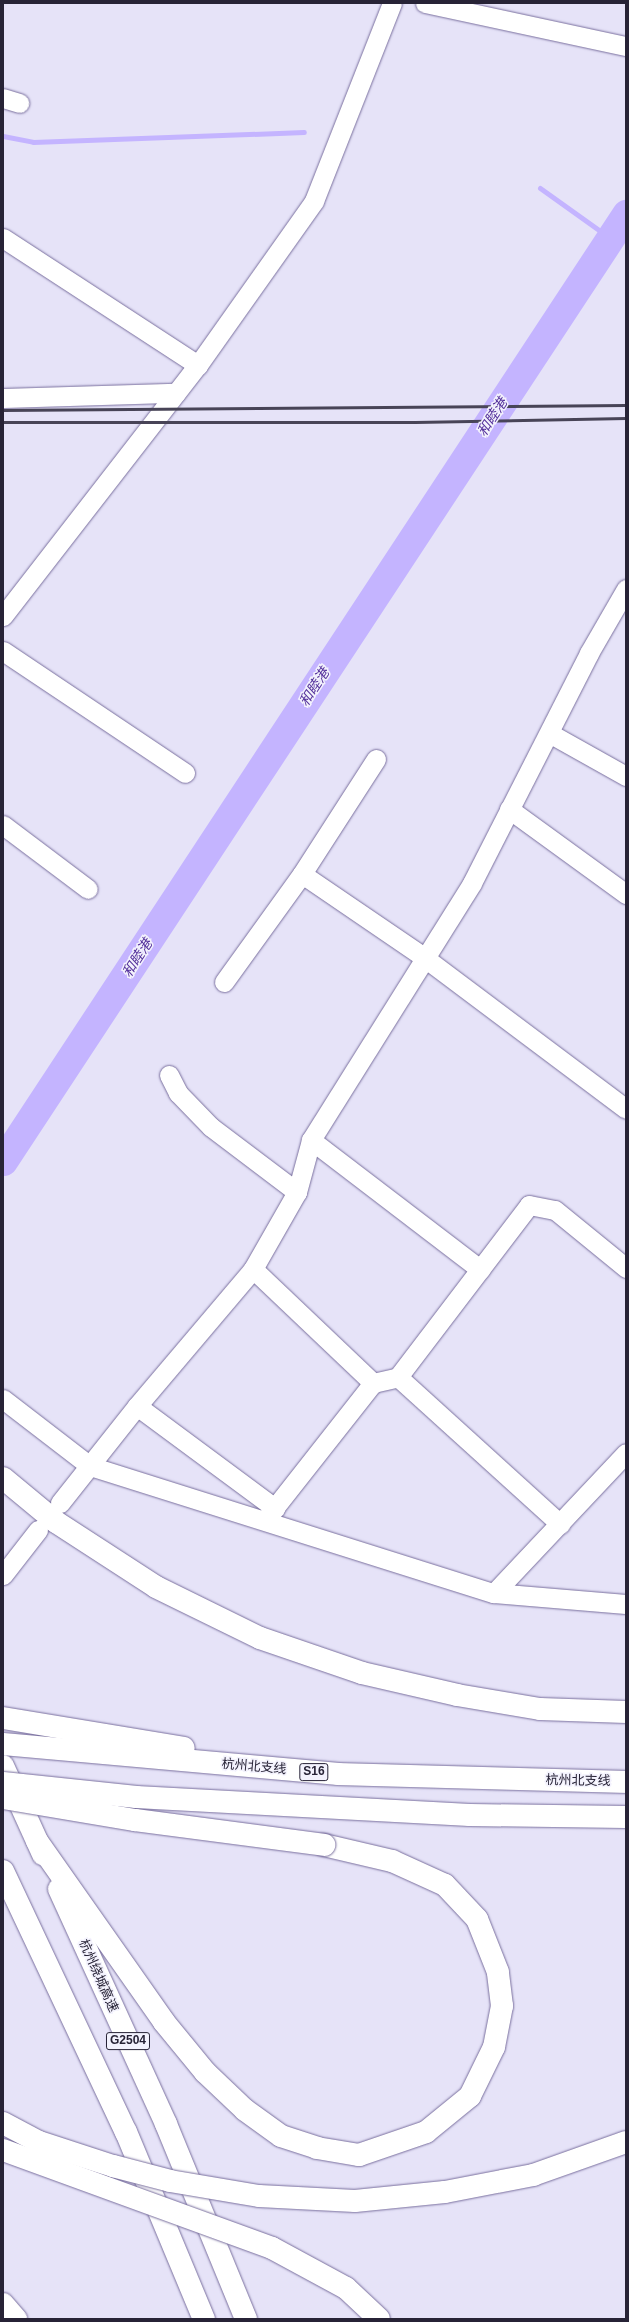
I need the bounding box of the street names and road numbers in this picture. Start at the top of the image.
street label: 杭州北支线 [221,1756,287,1778]
road number: S16 [299,1762,329,1782]
street label: 杭州北支线 [545,1773,611,1789]
street label: 杭州绕城高速 [75,1937,121,2015]
road number: G2504 [105,2031,151,2051]

